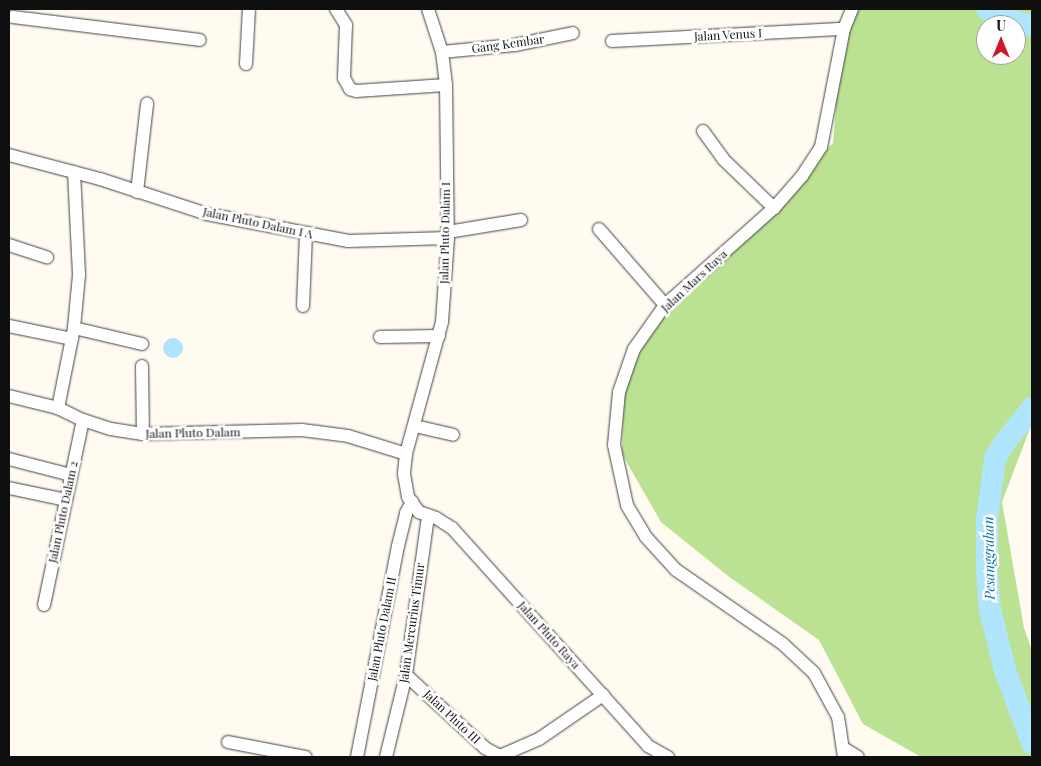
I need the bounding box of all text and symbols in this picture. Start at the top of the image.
north arrow [976,15,1026,65]
text: U [996,16,1006,35]
street label: Jalan Venus I [693,26,763,44]
street label: Gang Kembar [471,32,545,56]
street label: Jalan Pluto Dalam I [437,182,453,284]
street label: Jalan Pluto Dalam I A [201,204,315,242]
street label: Jalan Mars Raya [658,247,730,315]
street label: Jalan Pluto Dalam [145,425,241,441]
street label: Jalan Pluto Dalam 2 [45,460,81,564]
water label: Pesanggrahan [980,516,998,600]
street label: Jalan Mercurius Timur [396,562,428,684]
street label: Jalan Pluto Dalam II [365,576,399,682]
street label: Jalan Pluto Raya [515,598,583,672]
street label: Jalan Pluto III [421,687,483,747]

